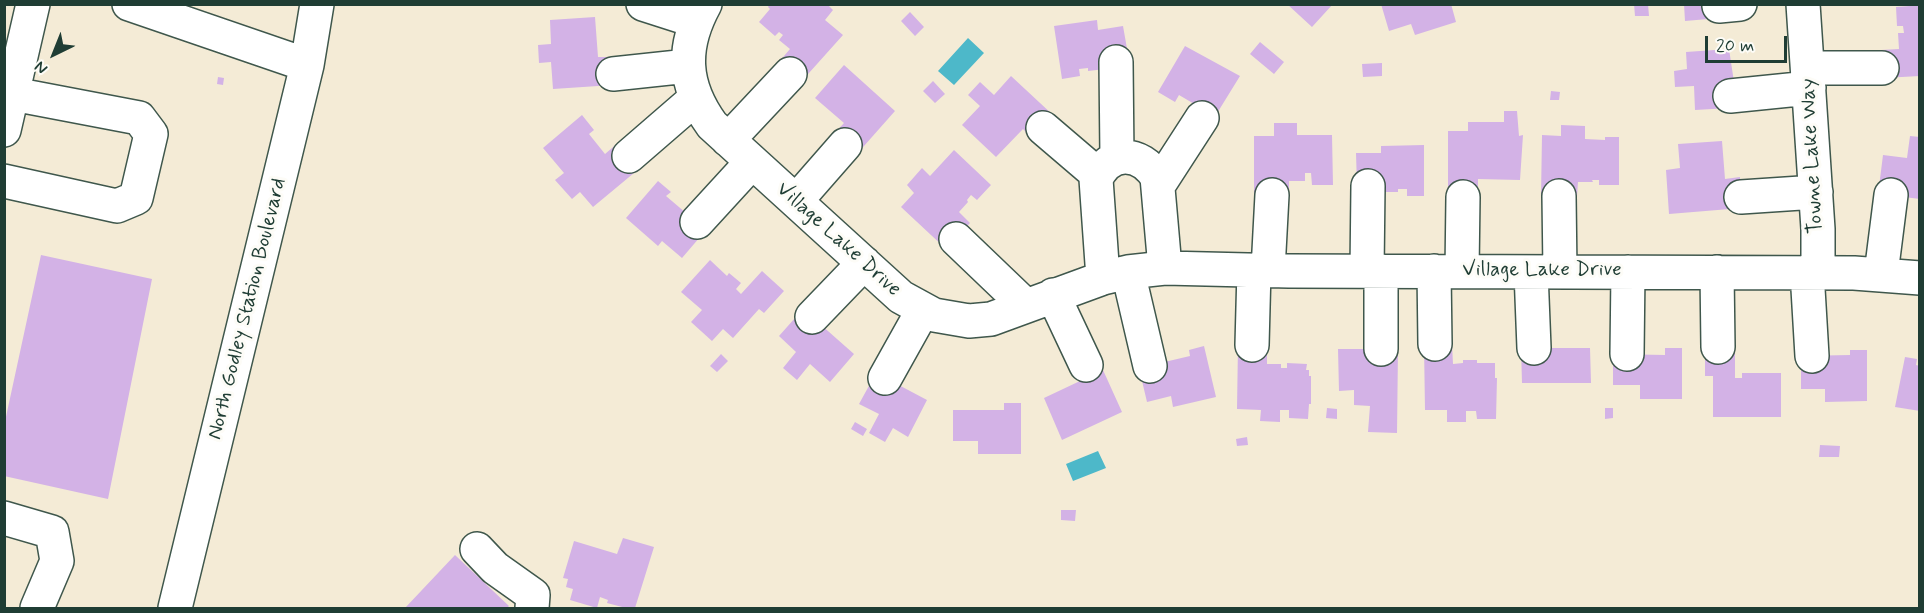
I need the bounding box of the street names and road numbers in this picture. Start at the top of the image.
street label: Towne Lake Way [1796,78,1830,234]
street label: North Godley Station Boulevard [203,176,293,442]
street label: Village Lake Drive [770,177,906,303]
street label: Village Lake Drive [1462,258,1622,284]

